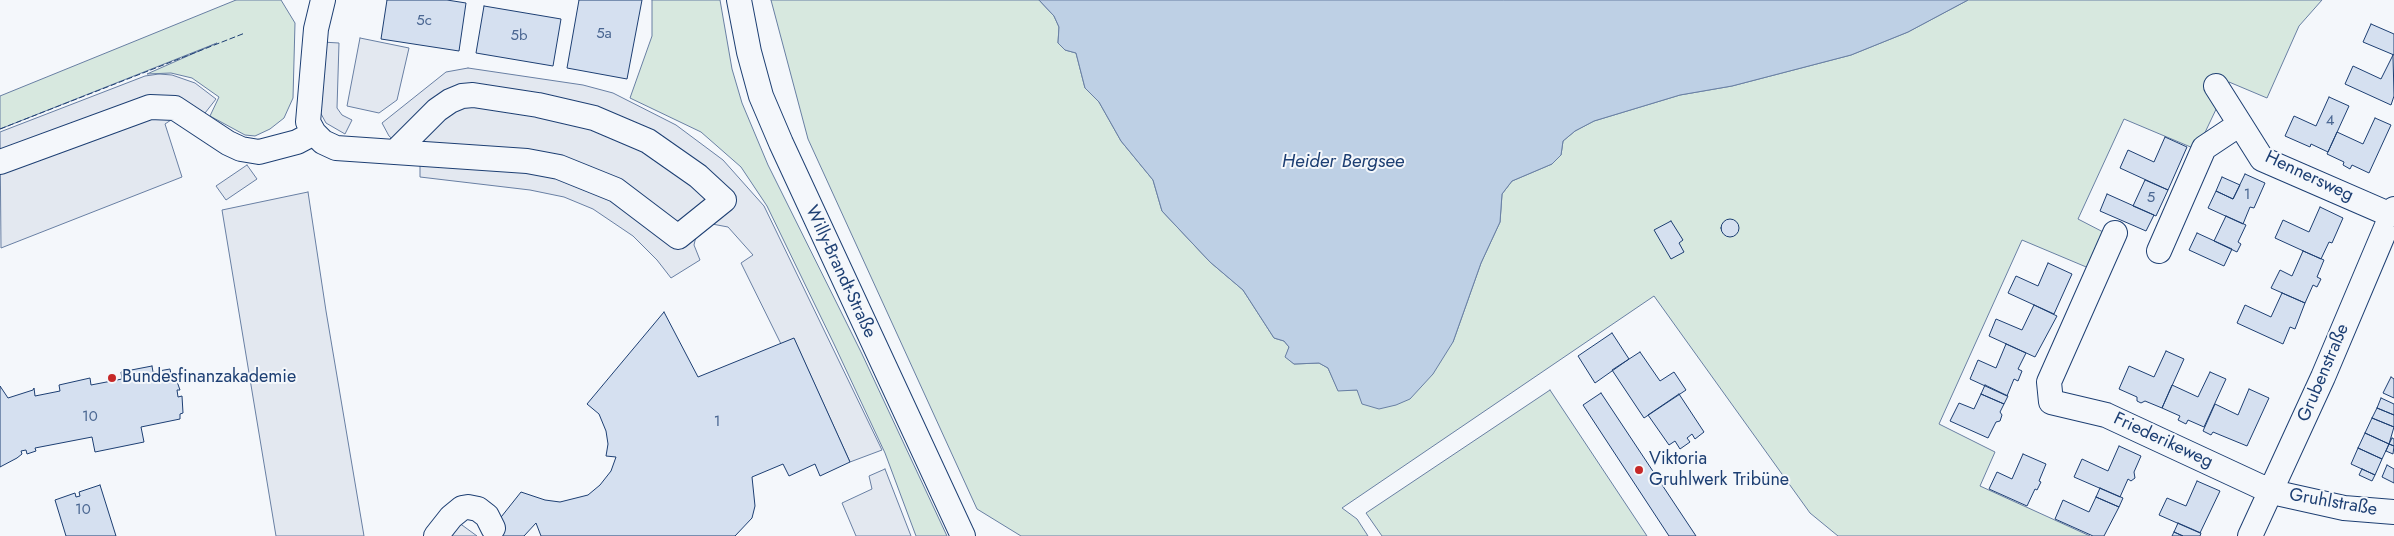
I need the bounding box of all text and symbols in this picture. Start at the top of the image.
house number: 5c [416,12,432,30]
house number: 5a [596,25,612,43]
house number: 5b [510,27,528,45]
house number: 4 [2326,112,2334,130]
street label: Hennersweg [2261,147,2357,207]
water label: Heider Bergsee [1282,151,1404,173]
house number: 1 [2244,186,2250,204]
house number: 5 [2147,189,2155,207]
street label: Willy-Brandt-Straße [800,202,880,342]
street label: Grubenstraße [2294,321,2354,425]
place label: Bundesfinanzakademie [122,367,296,389]
marker: Bundesfinanzakademie [106,372,118,384]
house number: 10 [82,408,98,426]
street label: Friederikeweg [2110,409,2216,473]
house number: 1 [714,413,720,431]
place label: Viktoria Gruhlwerk Tribüne [1649,449,1789,492]
marker: Viktoria Gruhlwerk Tribüne [1633,464,1645,476]
street label: Gruhlstraße [2287,485,2379,521]
house number: 10 [75,501,91,519]

